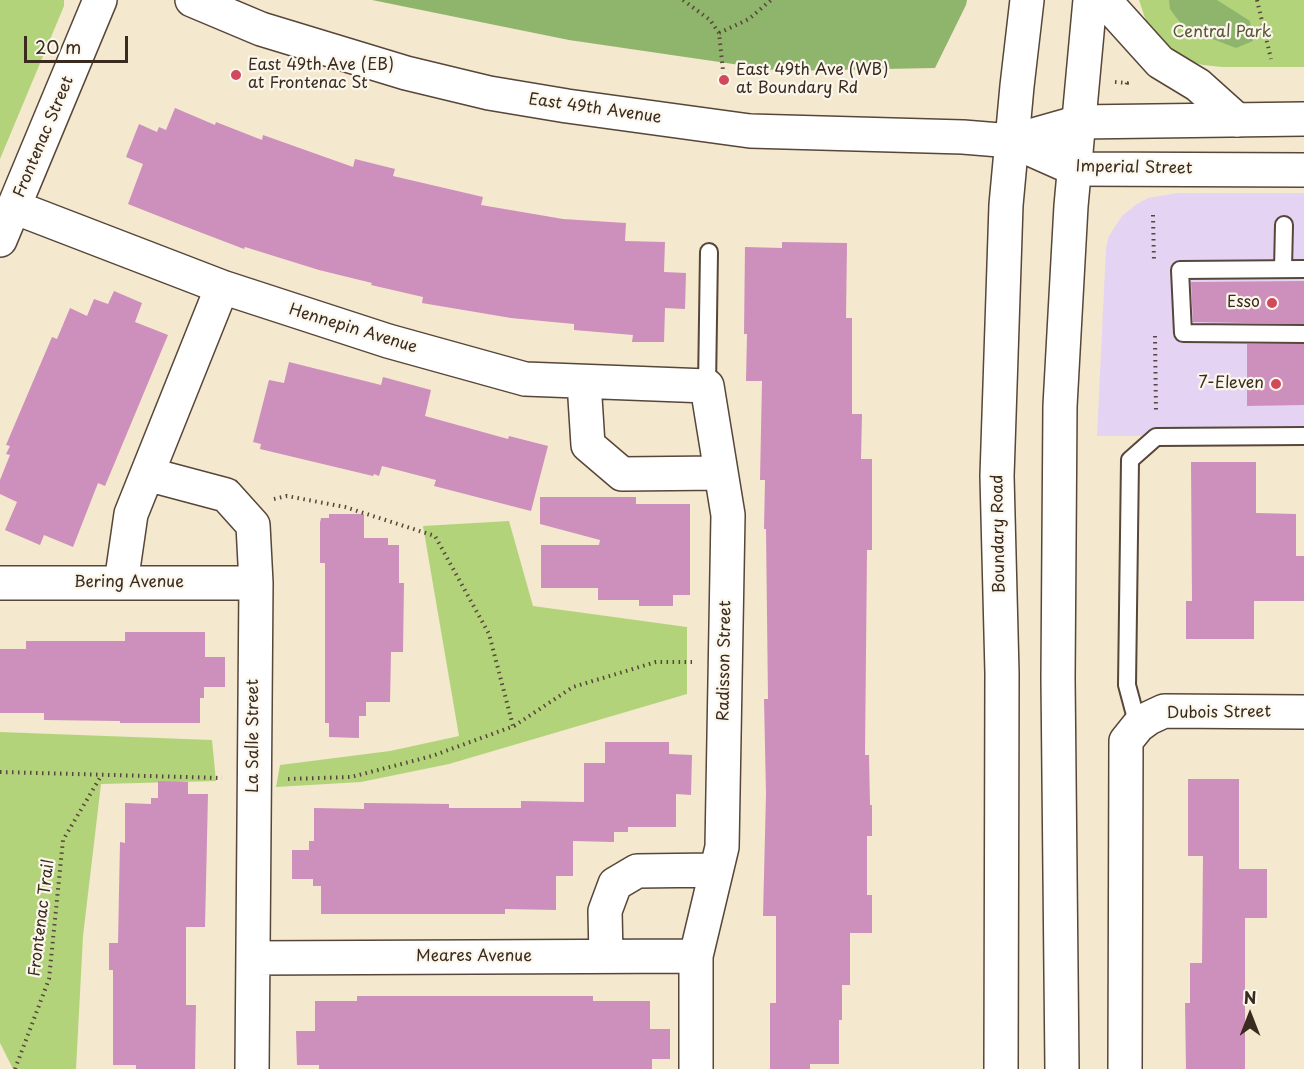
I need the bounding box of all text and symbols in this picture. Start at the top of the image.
park label: Central Park [1173,23,1271,43]
scale bar [27,24,130,62]
text: 20 m [35,33,81,60]
place label: East 49th Ave (EB) at Frontenac St [248,56,394,94]
place label: East 49th Ave (WB) at Boundary Rd [736,61,888,99]
marker: East 49th Ave (EB) at Frontenac St [229,68,243,82]
marker: East 49th Ave (WB) at Boundary Rd [717,73,731,87]
street label: Frontenac Street [10,74,78,200]
street label: East 49th Avenue [527,90,663,128]
street label: Imperial Street [1075,157,1193,179]
place label: Esso [1227,293,1260,313]
marker: Esso [1265,296,1279,310]
street label: Hennepin Avenue [287,300,419,358]
place label: 7-Eleven [1199,374,1264,394]
marker: 7-Eleven [1269,377,1283,391]
street label: Boundary Road [988,474,1010,594]
street label: Bering Avenue [74,573,184,593]
street label: Radisson Street [714,600,736,722]
street label: La Salle Street [244,679,264,793]
street label: Dubois Street [1167,702,1271,724]
street label: Frontenac Trail [25,858,59,978]
street label: Meares Avenue [416,947,532,967]
north arrow [1220,985,1280,1045]
text: N [1244,985,1256,1009]

